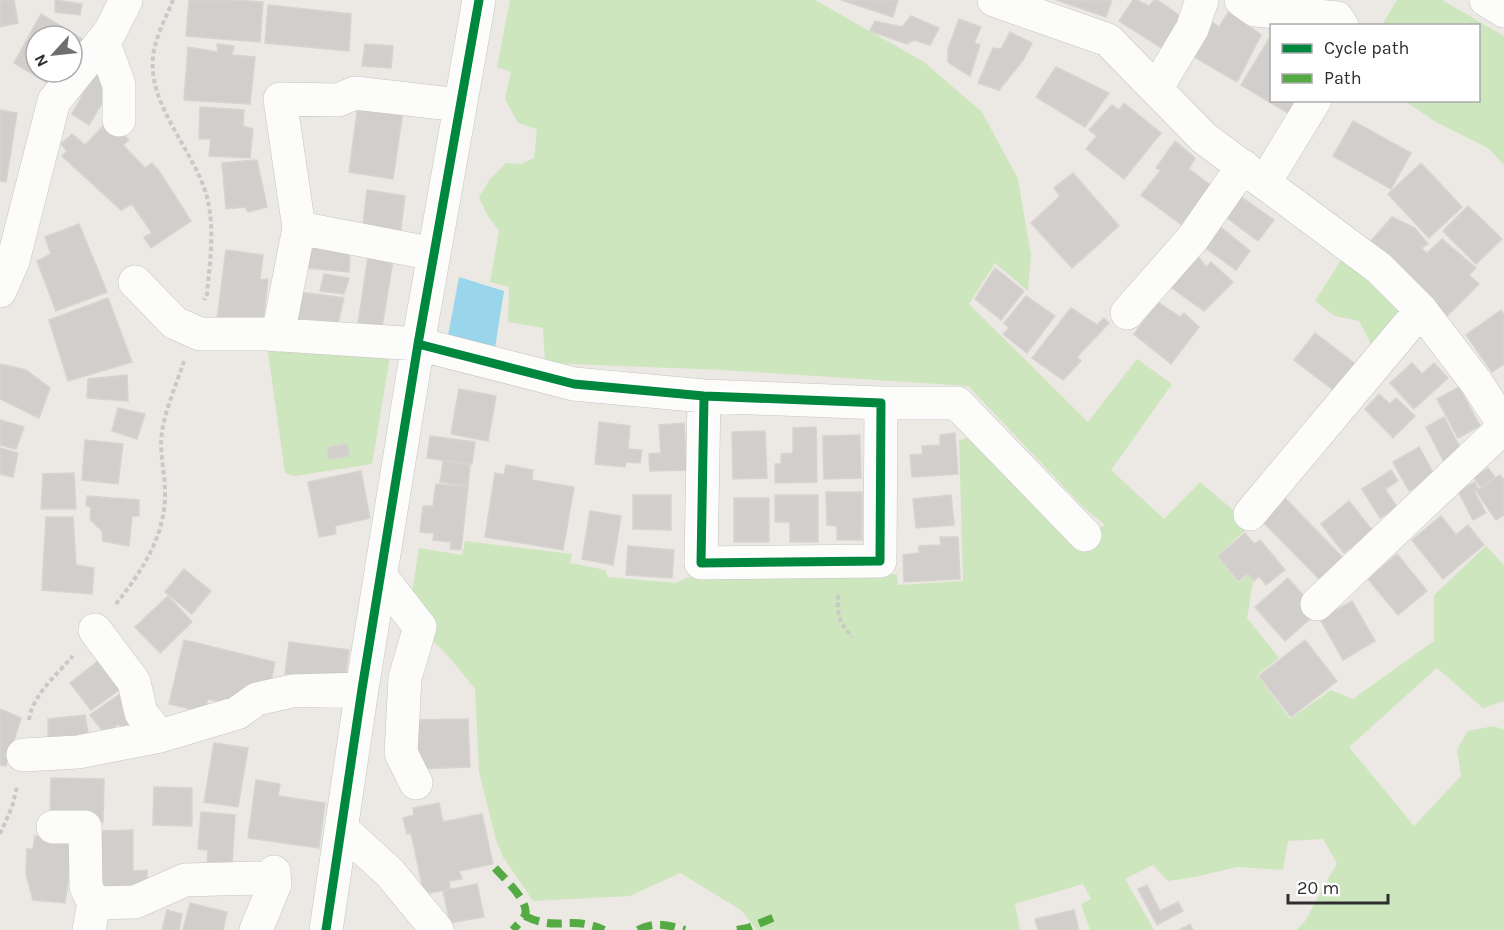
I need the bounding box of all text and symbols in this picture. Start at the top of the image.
north arrow [24,24,84,84]
legend [1270,24,1480,102]
text: Cycle path [1324,37,1409,59]
text: N [30,51,52,70]
text: Path [1324,67,1362,89]
scale bar [1288,867,1388,905]
text: 20 m [1297,877,1339,899]

